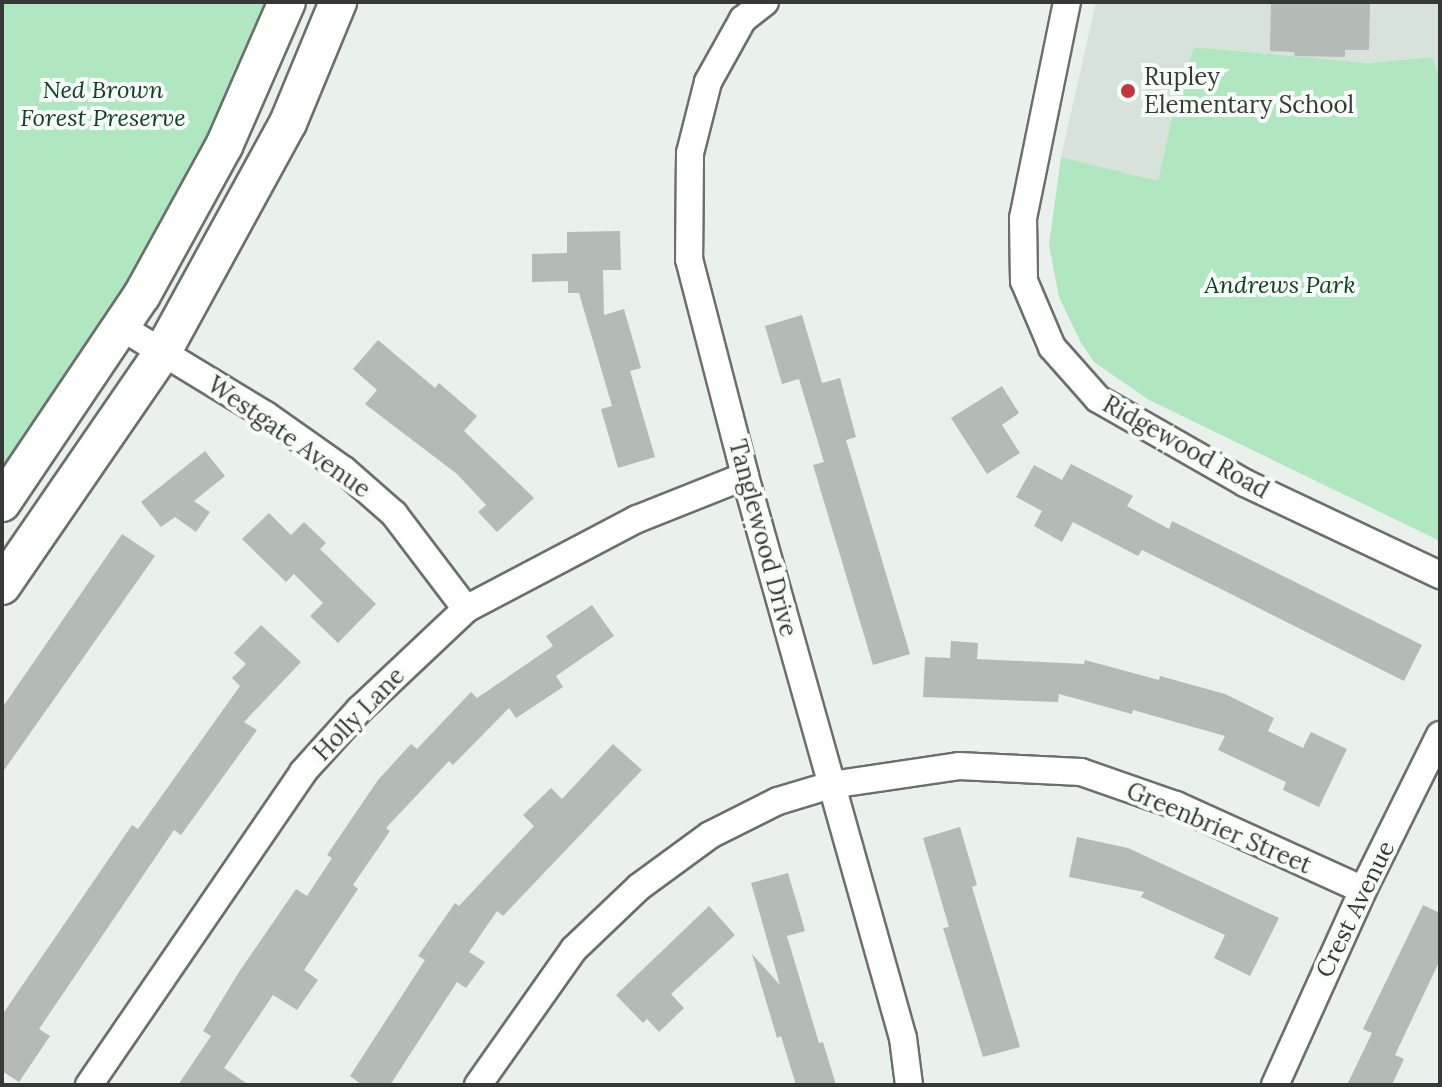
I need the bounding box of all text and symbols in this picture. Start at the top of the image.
place label: Rupley Elementary School [1144,63,1354,119]
park label: Ned Brown Forest Preserve [20,76,186,132]
marker: Rupley Elementary School [1119,82,1137,100]
park label: Andrews Park [1204,271,1356,299]
street label: Westgate Avenue [202,370,376,504]
street label: Ridgewood Road [1098,389,1274,505]
street label: Tanglewood Drive [723,436,803,640]
street label: Holly Lane [307,661,411,767]
street label: Greenbrier Street [1122,776,1316,880]
street label: Crest Avenue [1310,836,1400,982]

